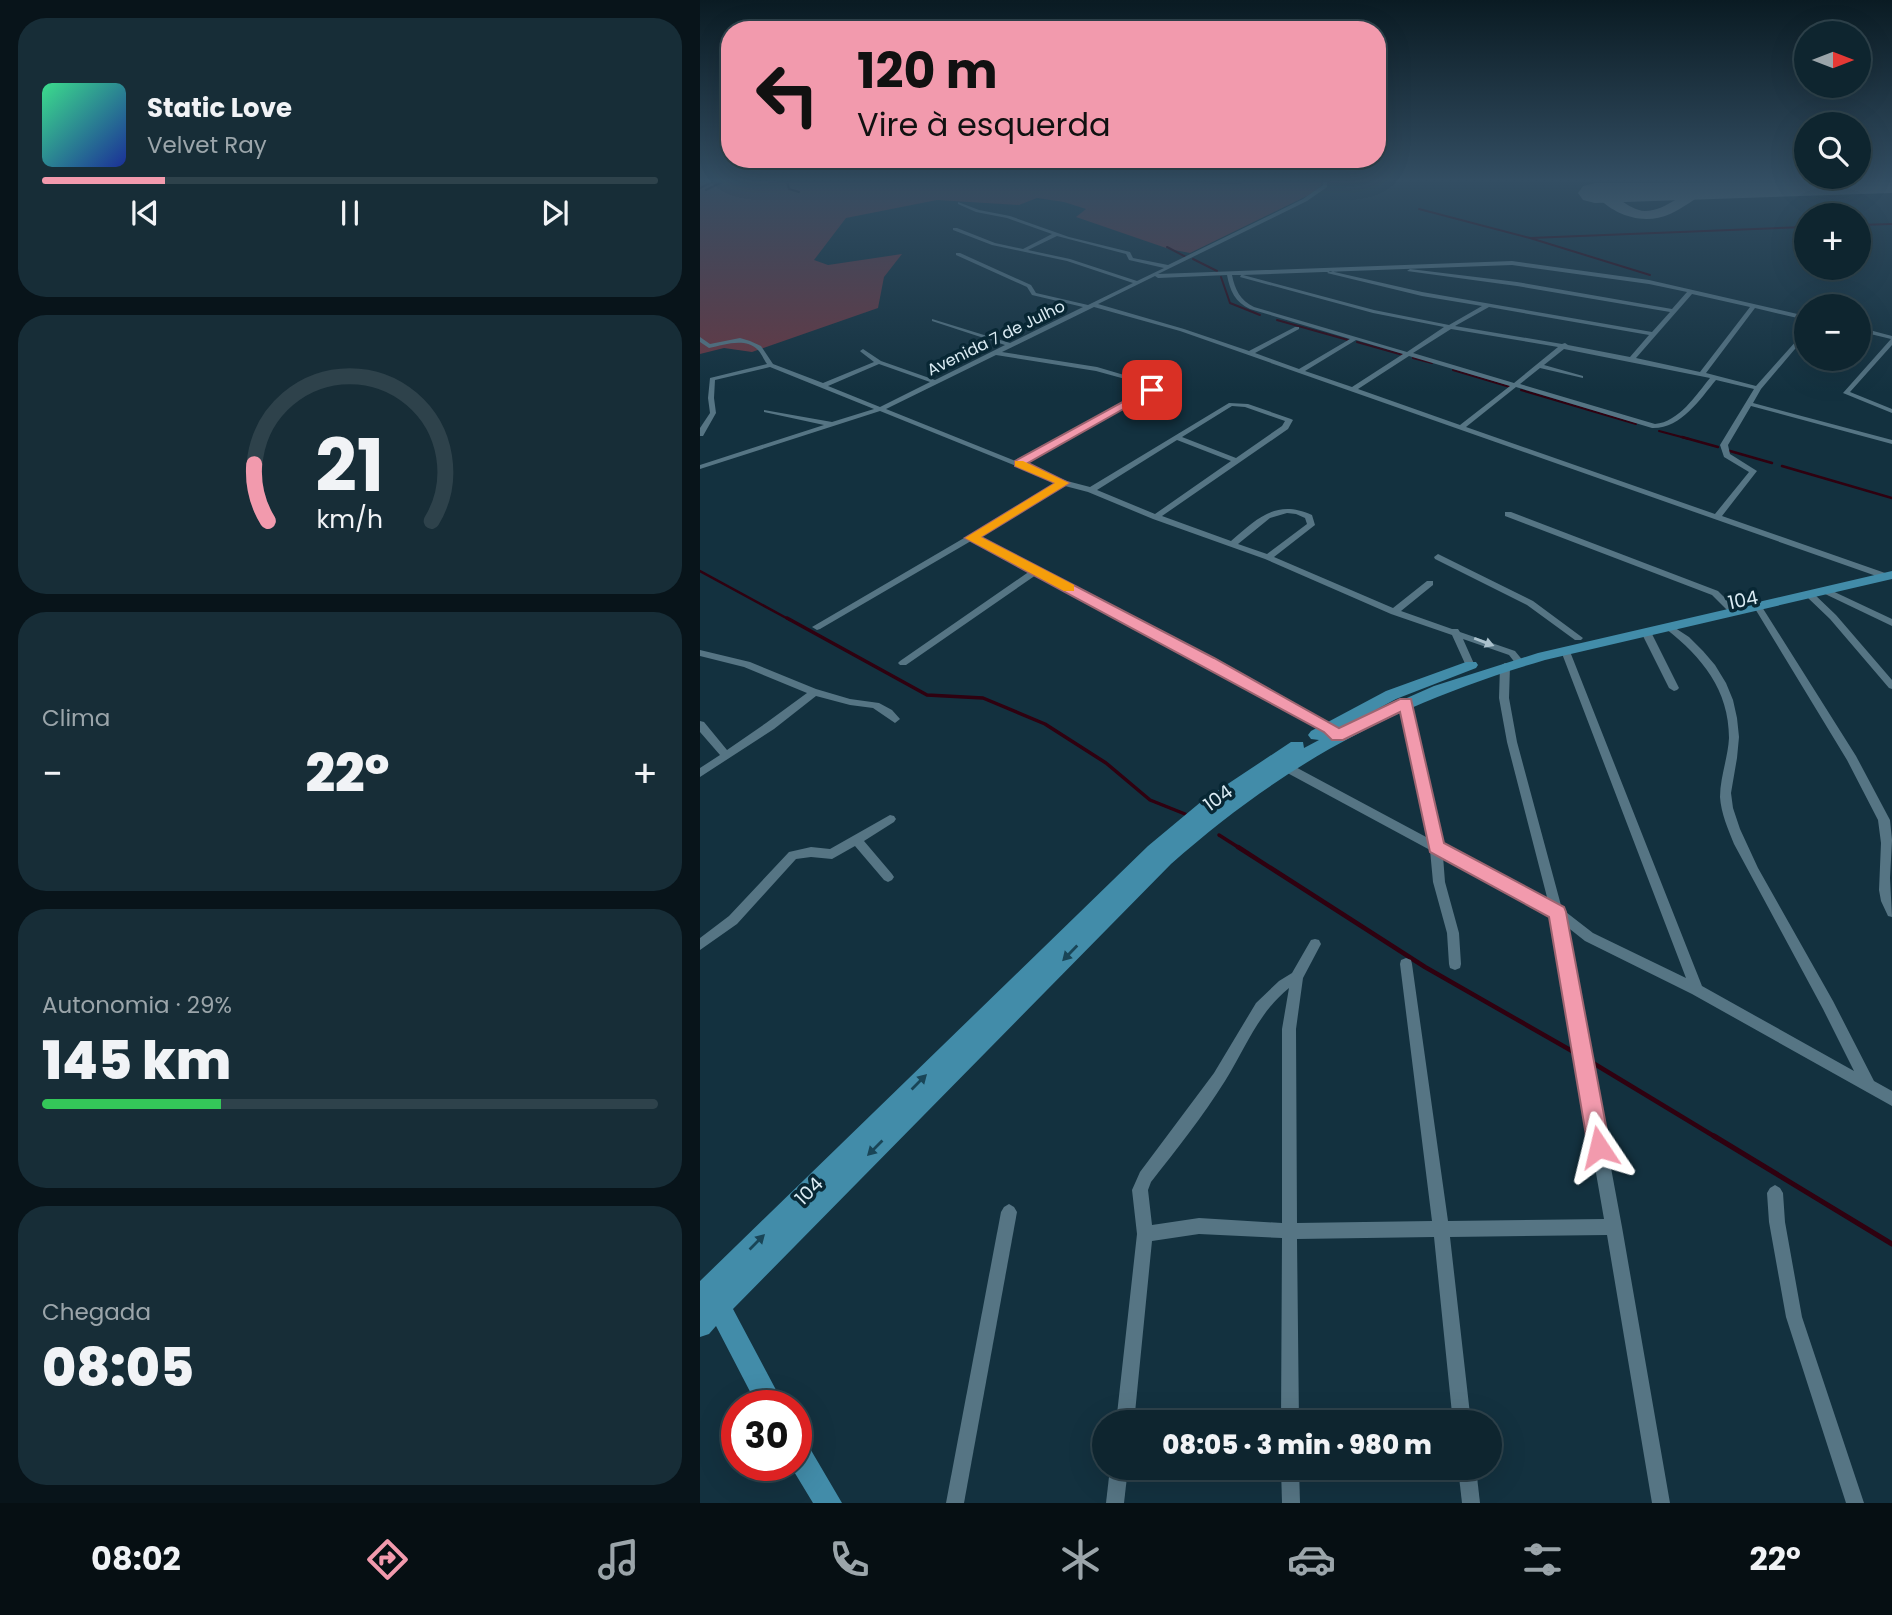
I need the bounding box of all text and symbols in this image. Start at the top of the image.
north arrow [1794,21,1871,98]
map controls [1794,21,1871,371]
text: 120 m [857,37,998,105]
icon: left [742,49,833,140]
text: Static Love [147,90,292,126]
text: Vire à esquerda [857,102,1111,147]
button: search [1794,112,1871,189]
text: Velvet Ray [147,129,267,161]
icon: previous [126,194,164,232]
icon: pause [331,194,369,232]
icon: next [536,194,574,232]
button: + [1794,203,1871,280]
button: − [1794,294,1871,371]
street label: Avenida 7 de Julho [923,295,1069,381]
pin [1122,360,1182,420]
icon: arrive [1133,371,1171,409]
text: 21 [316,415,384,516]
text: km/h [317,501,383,536]
street label: 104 [1726,584,1761,616]
one-way arrow [1473,637,1494,648]
text: Clima [42,702,110,734]
text: 22° [305,737,390,810]
text: − [42,747,63,800]
text: + [632,747,658,800]
street label: 104 [1198,778,1238,818]
one-way arrow [1062,944,1079,960]
text: Autonomia · 29% [42,989,232,1021]
text: 145 km [42,1024,231,1097]
one-way arrow [910,1075,927,1091]
position arrow [1562,1110,1636,1184]
one-way arrow [866,1140,883,1157]
street label: 104 [789,1171,829,1211]
one-way arrow [748,1234,765,1251]
text: Chegada [42,1296,151,1328]
text: 08:05 [42,1331,194,1404]
speed limit sign: 30 [721,1390,812,1481]
text: 08:05 · 3 min · 980 m [1162,1427,1432,1463]
icon: directions [363,1535,412,1584]
icon: music [594,1535,643,1584]
icon: phone [825,1535,874,1584]
icon: climate [1056,1535,1105,1584]
icon: car [1287,1535,1336,1584]
icon: filters [1518,1535,1567,1584]
text: 08:02 [91,1536,181,1581]
text: 22° [1750,1536,1801,1581]

